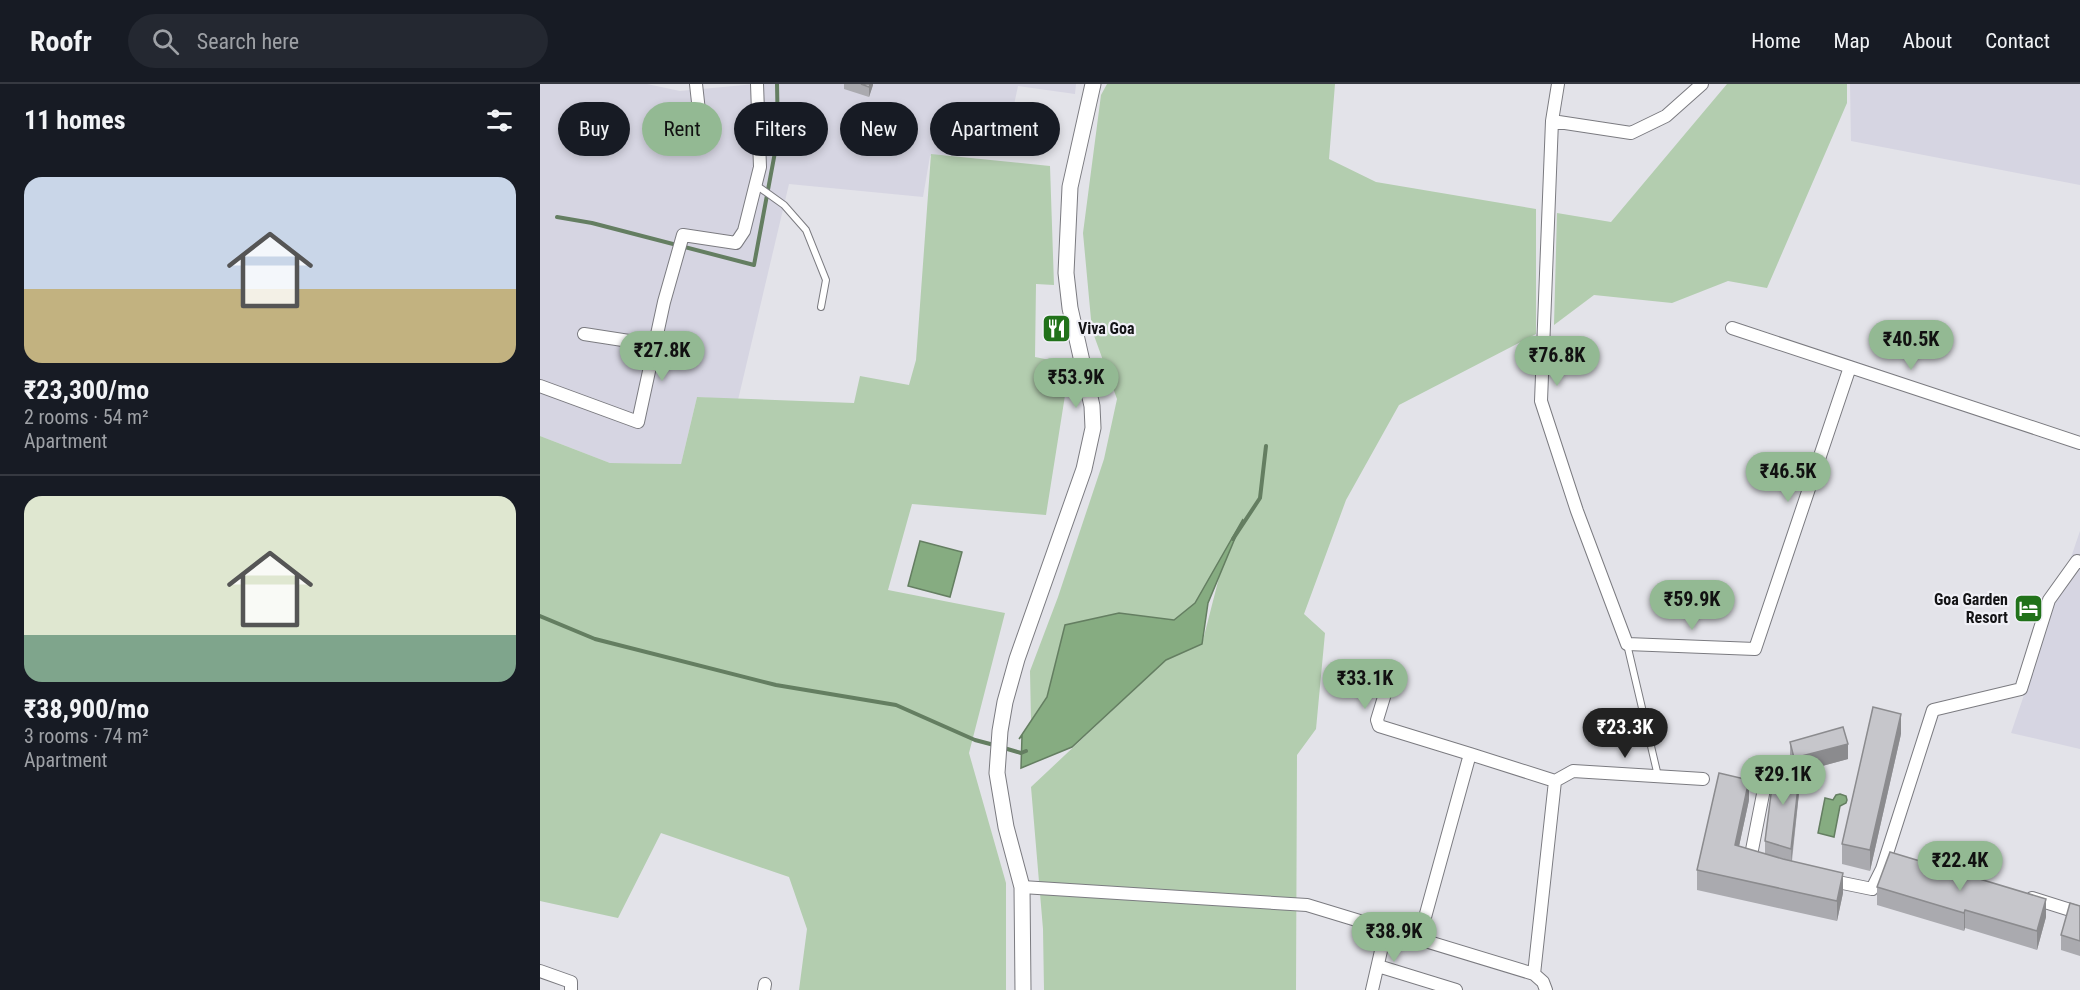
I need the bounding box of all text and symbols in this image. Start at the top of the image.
search box [128,14,548,68]
text: Roofr [30,25,92,58]
icon: search [149,25,182,58]
text: Search here [197,29,299,54]
text: Home [1751,29,1801,53]
text: Map [1834,29,1870,53]
text: About [1903,29,1952,53]
text: Contact [1985,29,2050,53]
chip: Buy [558,102,630,156]
chip: Rent [642,102,722,156]
chip: Filters [734,102,828,156]
chip: New [840,102,918,156]
chip: Apartment [930,102,1060,156]
icon: filters [483,104,516,137]
text: 11 homes [24,105,126,135]
icon: home [216,216,324,324]
restaurant icon: Viva Goa [1041,312,1073,344]
place label: Viva Goa [1078,319,1135,338]
pin: ₹40.5K [1862,320,1960,371]
text: ₹40.5K [1883,327,1939,351]
pin: ₹27.8K [613,331,711,382]
pin: ₹76.8K [1508,336,1606,387]
text: ₹27.8K [634,338,690,362]
text: ₹76.8K [1529,343,1585,367]
pin: ₹53.9K [1027,358,1125,409]
text: ₹53.9K [1048,365,1104,389]
text: ₹23,300/mo [24,375,149,405]
text: 2 rooms · 54 m² [24,405,149,429]
text: Apartment [24,429,108,453]
pin: ₹46.5K [1739,452,1837,503]
text: ₹46.5K [1760,459,1816,483]
icon: home [216,535,324,643]
pin: ₹59.9K [1643,580,1741,631]
text: ₹59.9K [1664,587,1720,611]
place label: Goa Garden Resort [1934,590,2008,627]
hotel icon: Goa Garden Resort [2013,592,2045,624]
pin: ₹33.1K [1316,659,1414,710]
text: ₹33.1K [1337,666,1393,690]
text: ₹38,900/mo [24,694,149,724]
pin: ₹23.3K [1576,708,1674,759]
text: ₹23.3K [1597,715,1653,739]
text: 3 rooms · 74 m² [24,724,149,748]
text: Apartment [24,748,108,772]
pin: ₹29.1K [1734,755,1832,806]
text: ₹29.1K [1755,762,1811,786]
pin: ₹22.4K [1911,841,2009,892]
text: ₹22.4K [1932,848,1988,872]
pin: ₹38.9K [1345,912,1443,963]
text: ₹38.9K [1366,919,1422,943]

